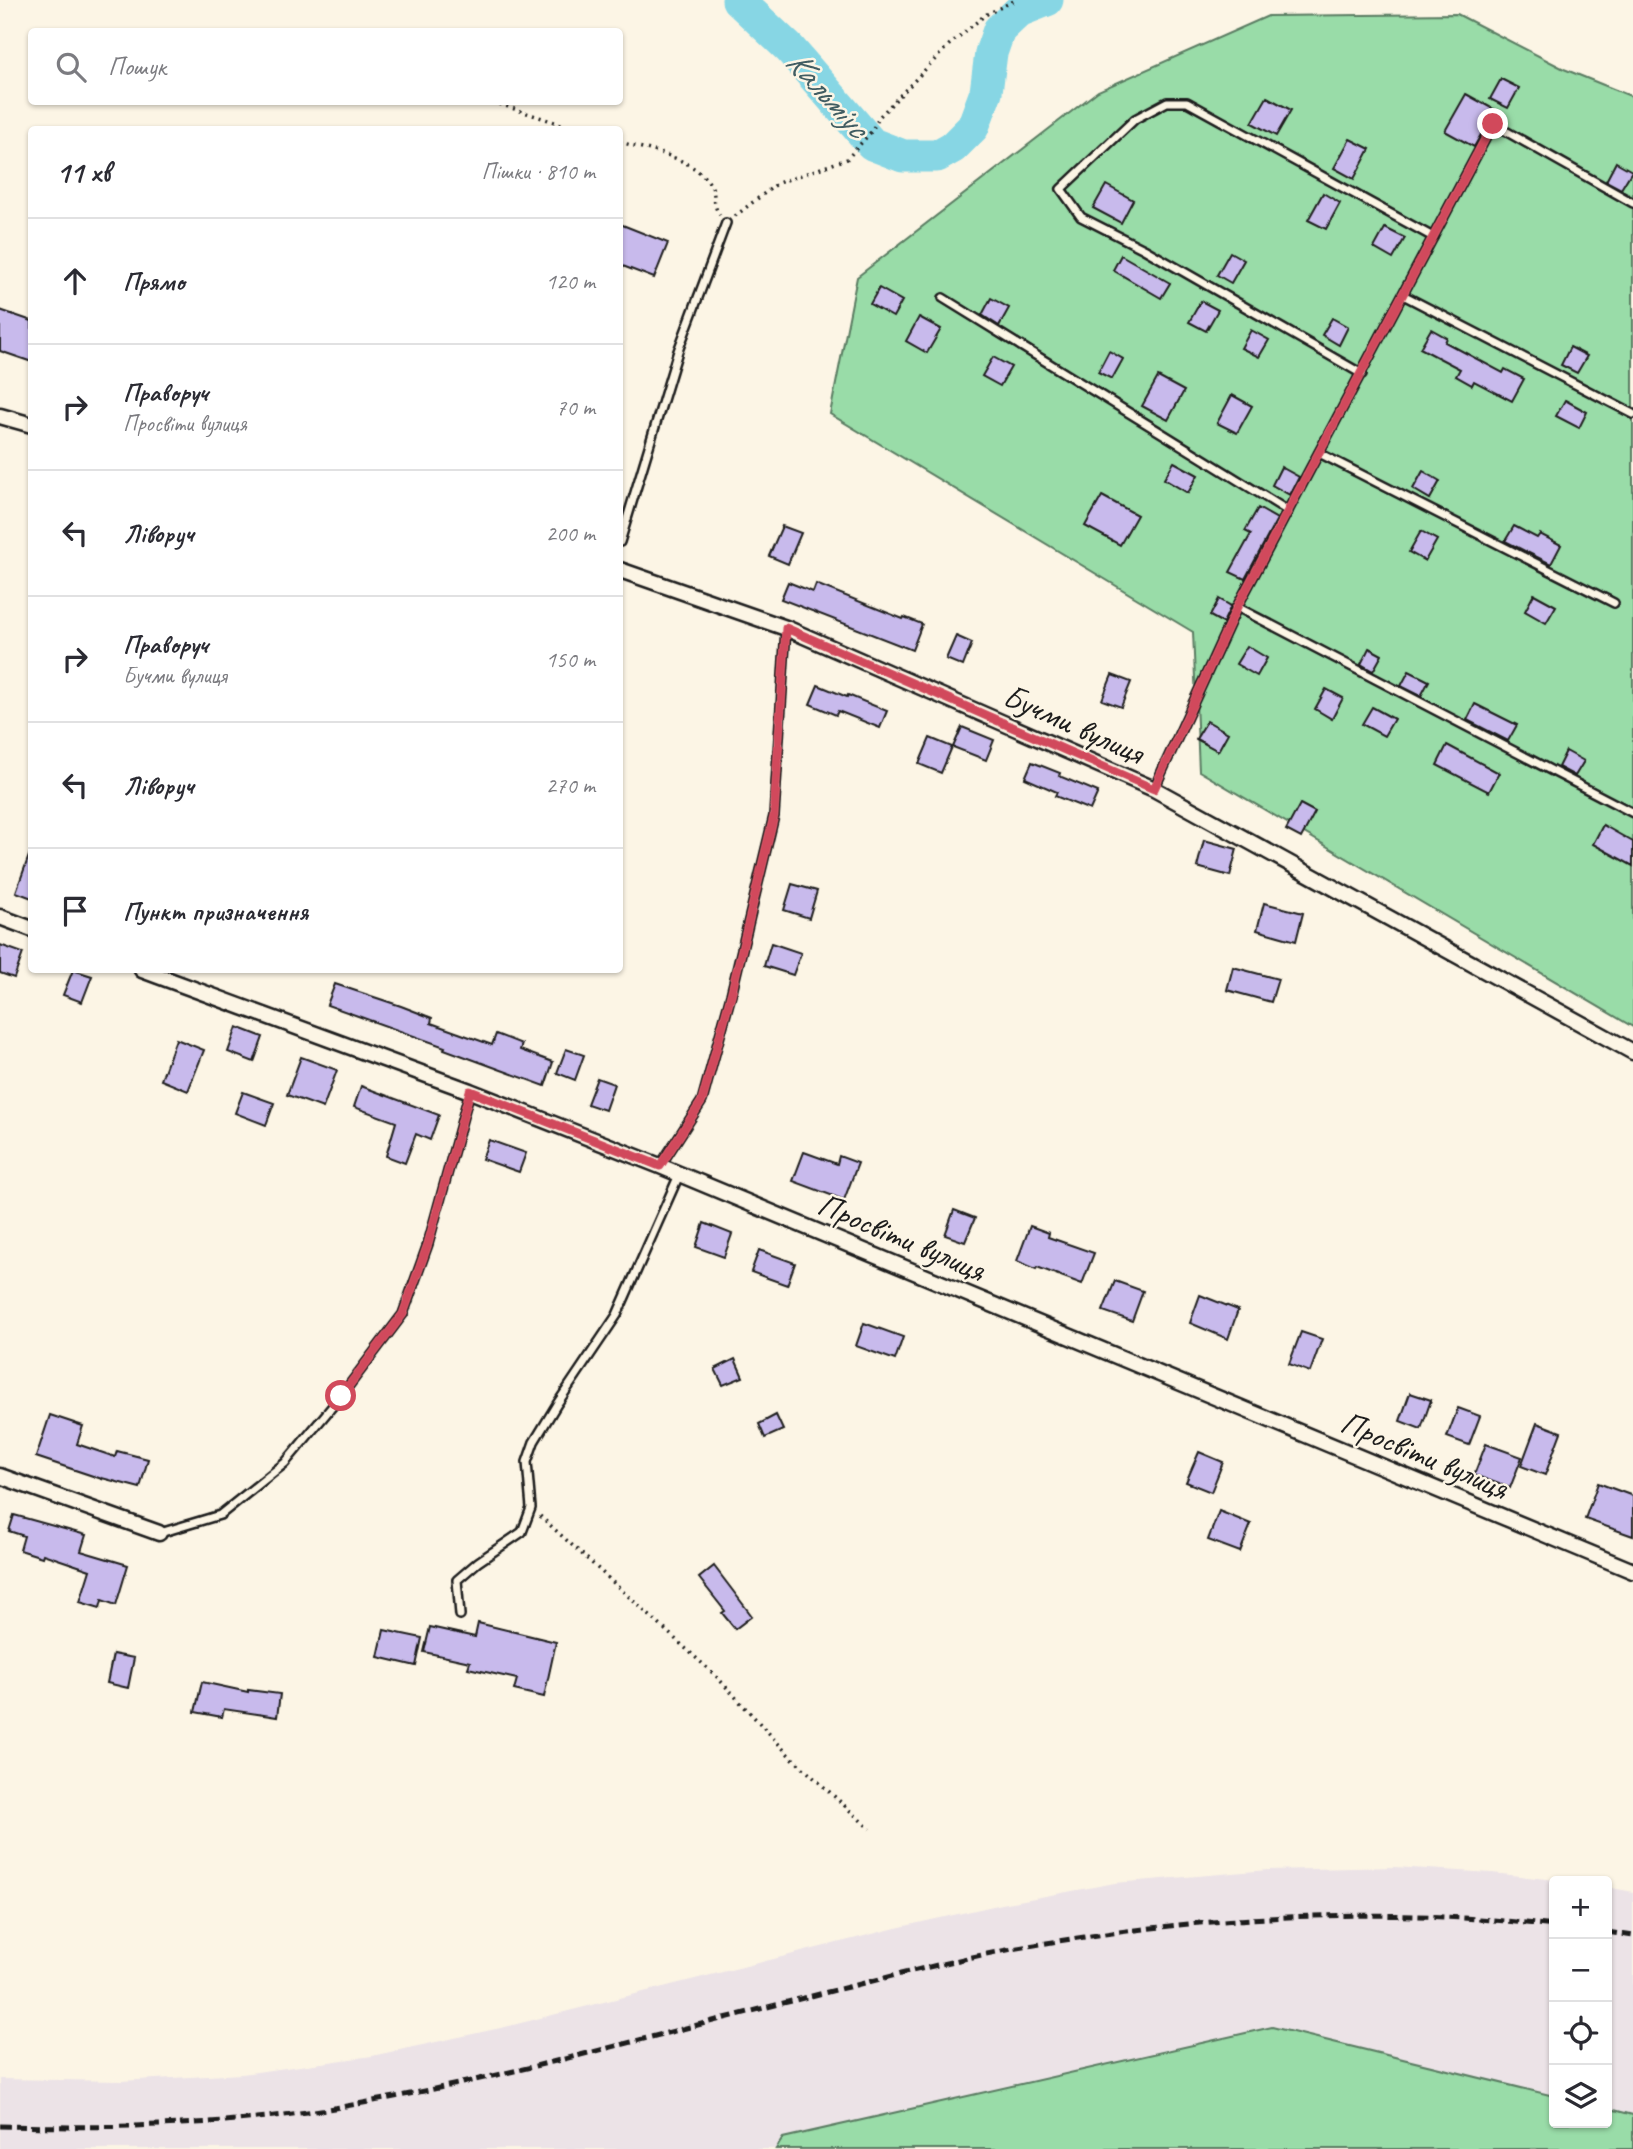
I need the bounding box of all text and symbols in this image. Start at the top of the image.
search box [28,28,623,105]
water label: Кальміус [776,40,882,150]
icon: search [52,48,90,86]
text: Пошук [108,50,166,83]
route end [1477,108,1508,139]
text: 11 хв [56,153,110,191]
text: Пішки · 810 m [481,157,595,186]
icon: ahead [56,262,94,300]
text: Прямо [123,265,185,298]
text: 120 m [546,267,595,296]
text: Праворуч [123,376,208,409]
icon: right [56,388,94,426]
text: 70 m [556,393,595,422]
text: Просвіти вулиця [123,409,247,438]
icon: left [56,514,94,552]
text: Ліворуч [123,517,194,550]
text: 200 m [546,519,595,548]
text: Праворуч [123,628,208,661]
icon: right [56,640,94,678]
text: 150 m [546,645,595,674]
text: Бучми вулиця [123,661,227,690]
street label: Бучми вулиця [997,674,1153,774]
icon: left [56,766,94,804]
text: Ліворуч [123,769,194,802]
text: 270 m [546,771,595,800]
icon: arrive [56,892,94,930]
text: Пункт призначення [123,895,308,928]
street label: Просвіти вулиця [812,1183,993,1291]
route start [325,1380,356,1411]
street label: Просвіти вулиця [1335,1401,1516,1509]
map controls [1549,1876,1612,2128]
button: + [1549,1876,1612,1939]
button: − [1549,1939,1612,2002]
button: locate [1549,2002,1612,2065]
button: layers [1549,2065,1612,2128]

